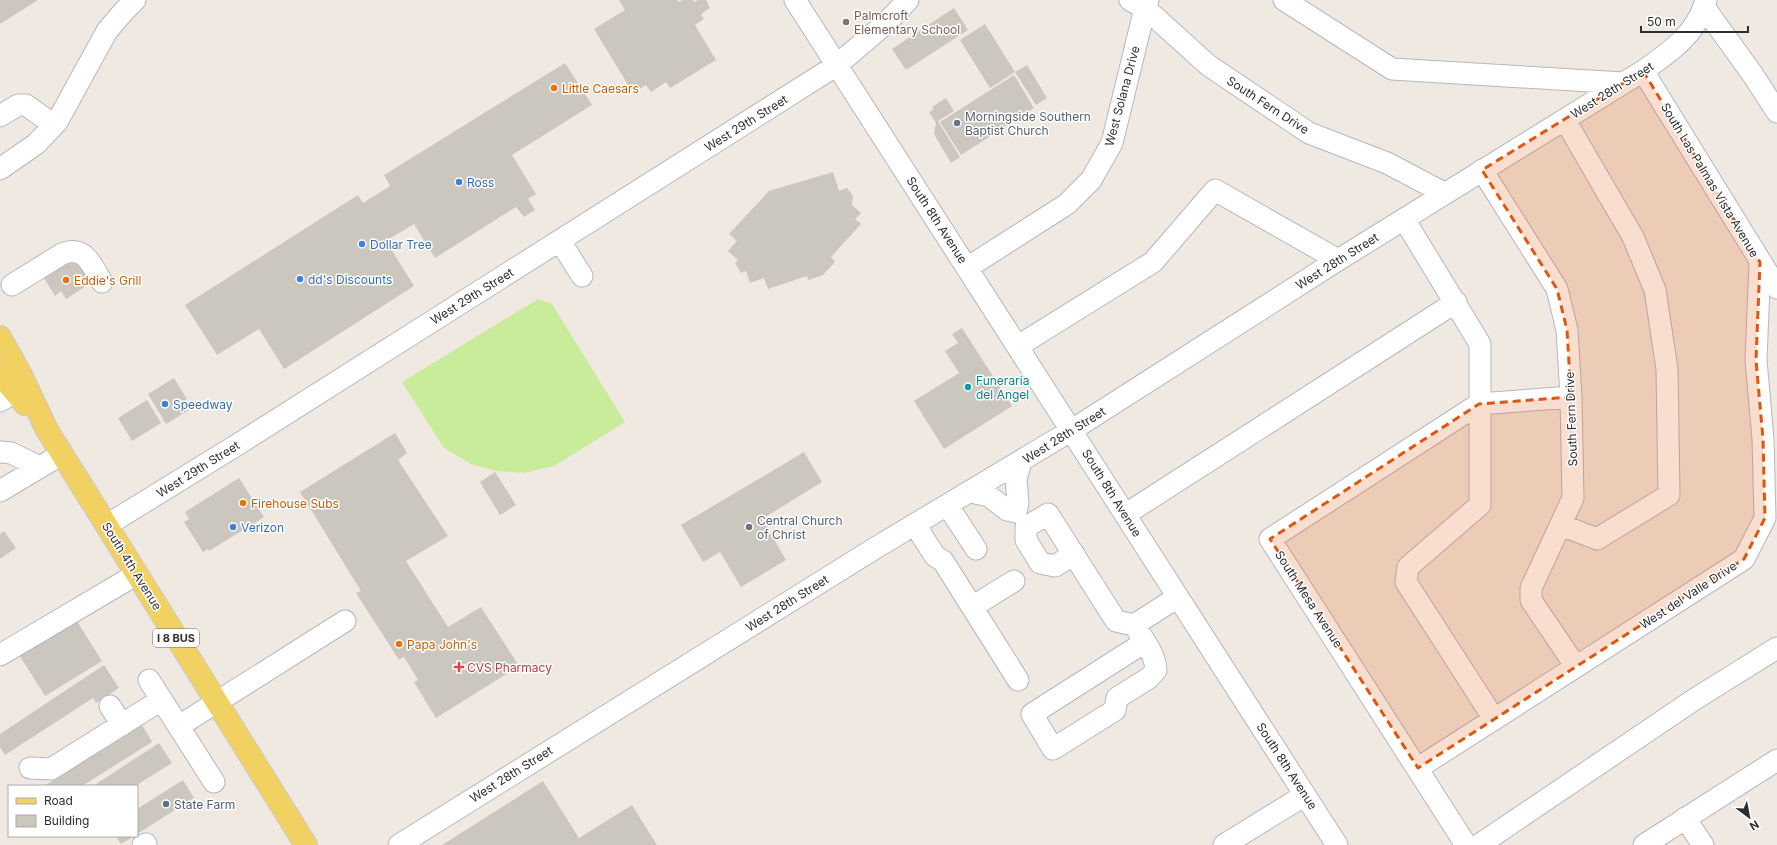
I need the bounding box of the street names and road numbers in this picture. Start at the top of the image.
street label: West Solana Drive [1101,44,1143,148]
street label: West 28th Street [1568,58,1656,121]
street label: South Fern Drive [1224,73,1312,137]
street label: West 29th Street [702,91,790,155]
street label: South Las Palmas Vista Avenue [1658,100,1762,260]
street label: South 8th Avenue [903,174,971,266]
street label: West 28th Street [1293,229,1381,292]
street label: West 29th Street [428,264,516,328]
street label: South Fern Drive [1562,371,1580,467]
street label: West 28th Street [1020,403,1108,466]
street label: West 29th Street [154,437,242,501]
street label: South 8th Avenue [1079,446,1145,540]
street label: South 4th Avenue [99,519,165,613]
street label: South Mesa Avenue [1272,548,1346,650]
street label: West del Valle Drive [1637,558,1739,632]
street label: West 28th Street [743,571,831,634]
road number: I 8 BUS [153,629,199,647]
street label: South 8th Avenue [1253,720,1321,812]
street label: West 28th Street [467,742,555,805]

